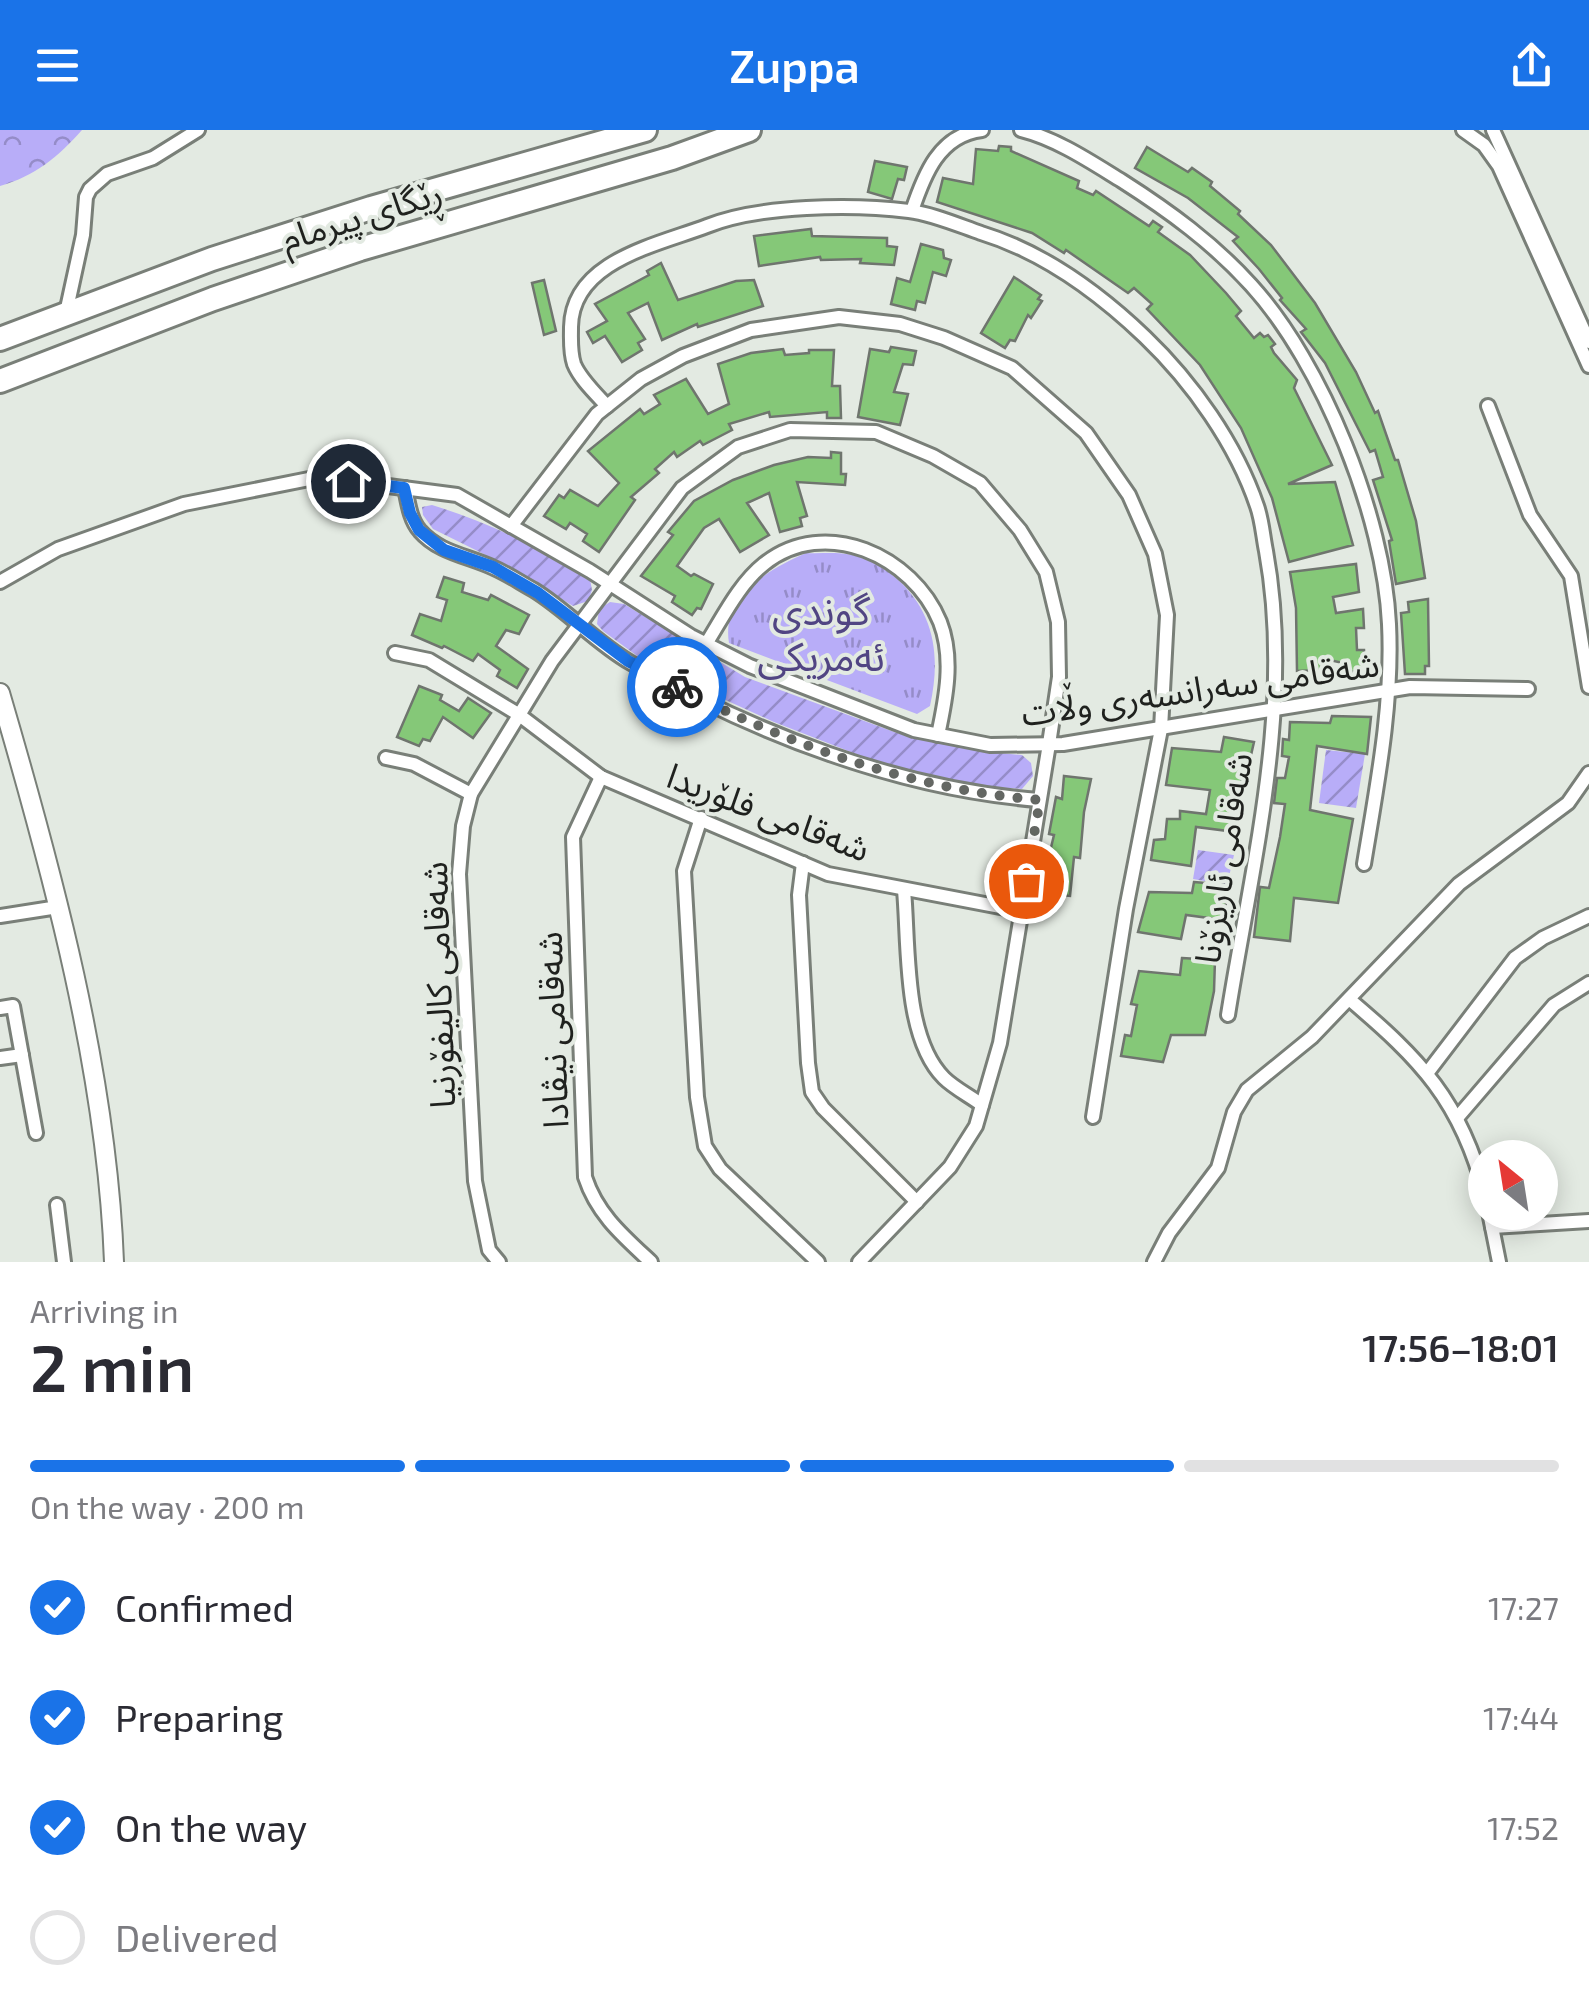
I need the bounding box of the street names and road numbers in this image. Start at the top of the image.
street label: ڕێگای پیرمام [275,170,449,267]
street label: شەقامی سەرانسەری وڵات [1018,639,1382,735]
street label: شەقامی ئاریزۆنا [1185,749,1261,967]
street label: شەقامی فلۆریدا [661,753,876,871]
street label: شەقامی کالیفۆرنیا [412,861,464,1109]
street label: شەقامی نیڤادا [527,931,576,1129]

